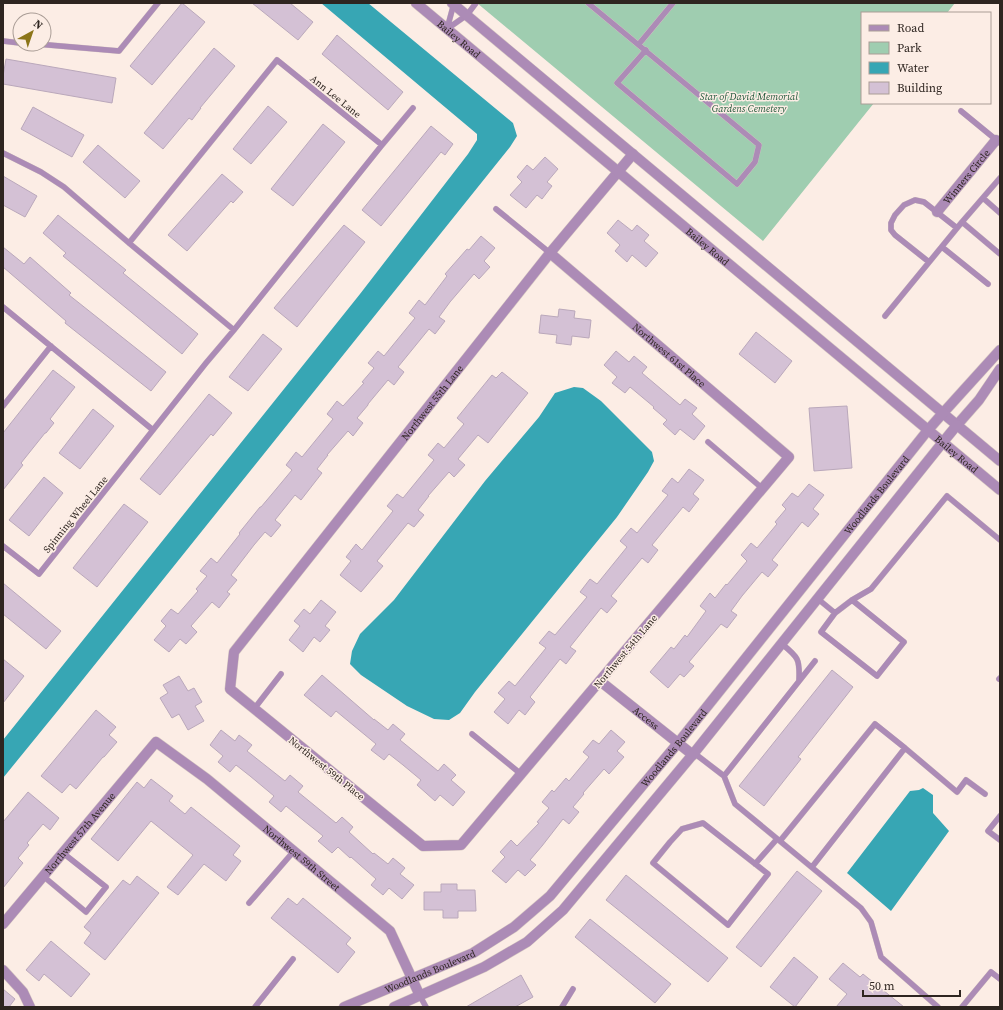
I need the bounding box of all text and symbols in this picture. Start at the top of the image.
north arrow [12,12,52,52]
legend [861,12,991,104]
text: N [30,16,46,33]
street label: Bailey Road [434,17,483,61]
text: Road [897,20,924,36]
text: Park [897,40,922,56]
text: Water [897,60,929,76]
street label: Ann Lee Lane [308,72,364,121]
text: Building [897,80,942,96]
park label: Star of David Memorial Gardens Cemetery [700,90,798,115]
street label: Winners Circle [940,147,993,207]
street label: Bailey Road [683,225,732,269]
street label: Northwest 61st Place [630,320,708,390]
street label: Northwest 55th Lane [398,362,466,443]
street label: Bailey Road [932,432,981,476]
street label: Woodlands Boulevard [841,453,912,537]
street label: Spinning Wheel Lane [40,473,110,555]
street label: Northwest 54th Lane [591,612,660,691]
street label: Access [630,704,662,733]
street label: Woodlands Boulevard [638,706,710,790]
street label: Northwest 59th Place [286,734,367,803]
street label: Northwest 57th Avenue [42,790,118,877]
street label: Northwest 59th Street [260,822,343,894]
street label: Woodlands Boulevard [383,947,478,996]
scale bar [863,972,960,998]
text: 50 m [869,978,895,994]

